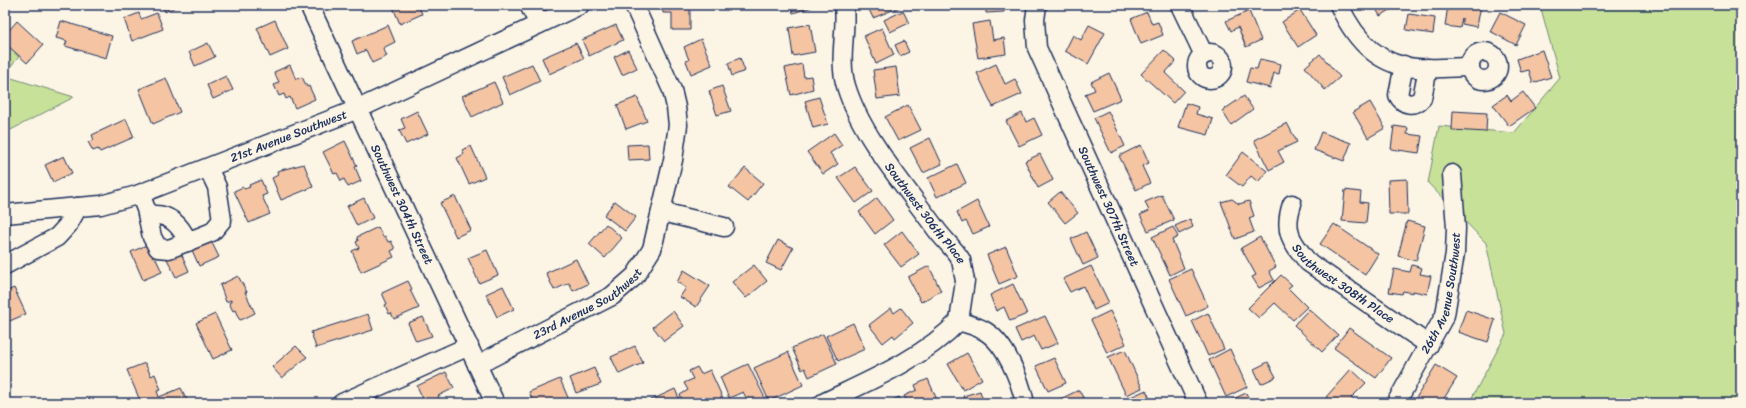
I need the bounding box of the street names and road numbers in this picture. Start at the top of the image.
street label: 21st Avenue Southwest [227,103,350,169]
street label: Southwest 304th Street [364,140,440,268]
street label: Southwest 307th Street [1072,142,1146,270]
street label: Southwest 306th Place [879,158,972,268]
street label: 26th Avenue Southwest [1415,232,1467,358]
street label: Southwest 308th Place [1286,239,1399,329]
street label: 23rd Avenue Southwest [529,263,648,346]

